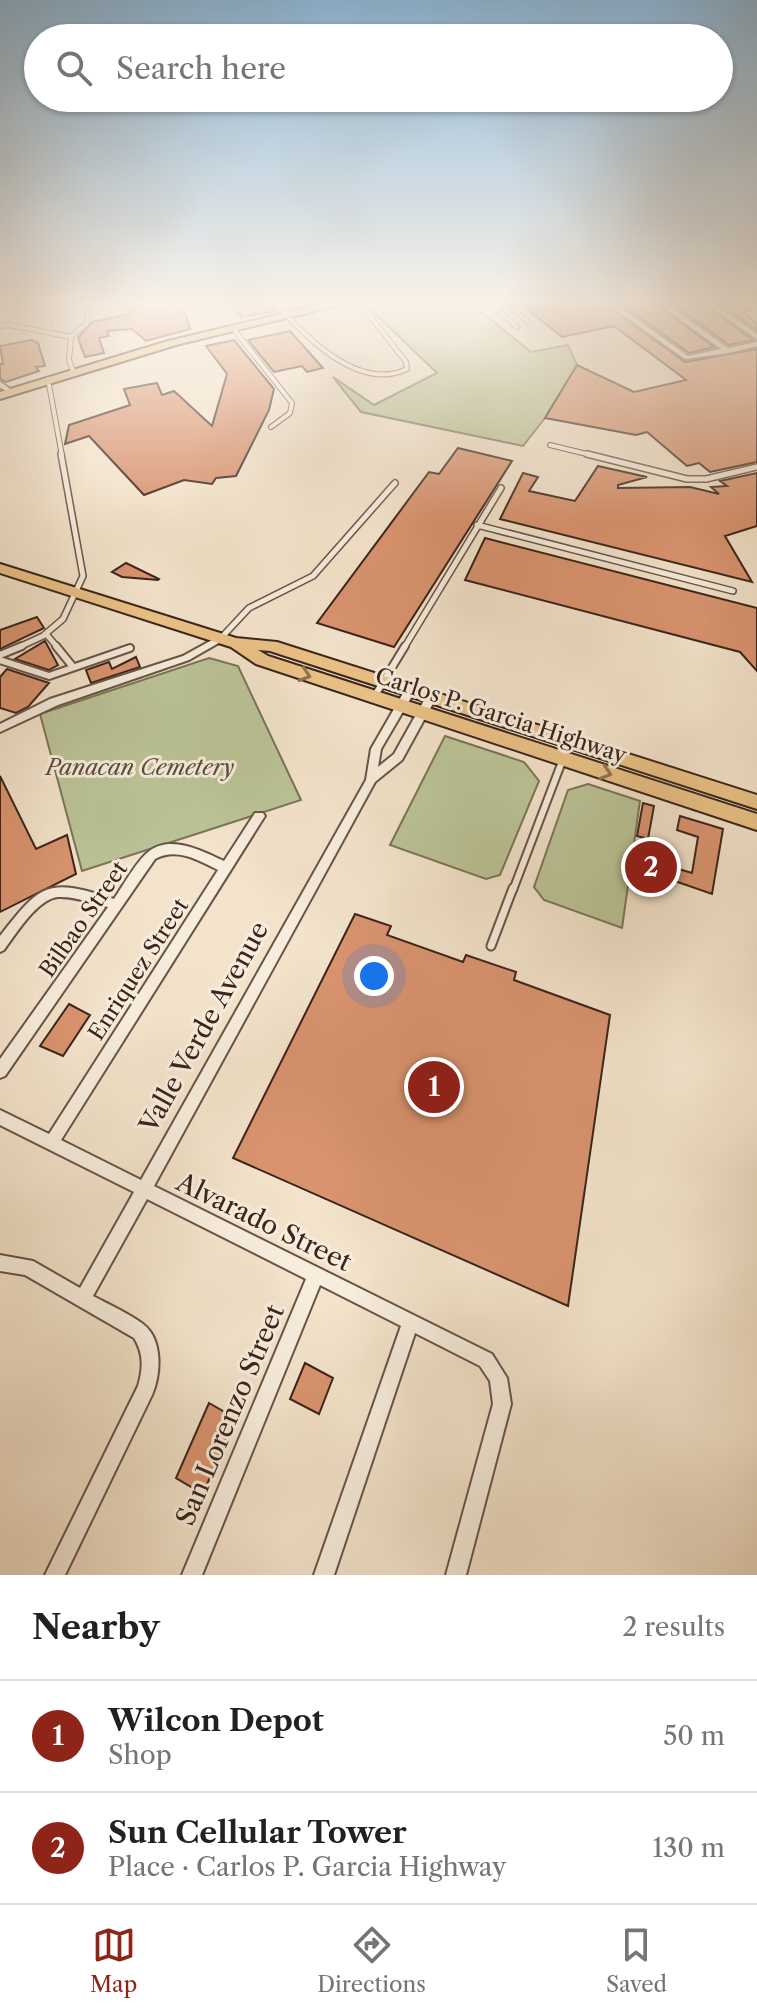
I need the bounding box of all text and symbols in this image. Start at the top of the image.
search box [24,24,733,112]
icon: search [52,46,96,90]
text: Search here [116,50,286,87]
street label: Carlos P. Garcia Highway [372,662,631,769]
one-way arrow [297,665,311,681]
park label: Panacan Cemetery [44,754,234,781]
one-way arrow [598,763,612,779]
pin: 2 [625,837,677,897]
street label: Bilbao Street [34,856,133,982]
street label: Enriquez Street [83,893,194,1045]
street label: Valle Verde Avenue [132,916,275,1139]
your location [354,956,394,996]
pin: 1 [408,1057,460,1117]
street label: Alvarado Street [170,1165,357,1279]
street label: San Lorenzo Street [169,1299,291,1530]
text: Nearby [32,1606,160,1648]
text: 2 results [622,1611,725,1643]
text: Wilcon Depot [108,1702,324,1739]
text: 1 [52,1720,64,1752]
text: 50 m [663,1720,725,1752]
text: Shop [108,1739,172,1771]
text: Sun Cellular Tower [108,1814,407,1851]
text: 2 [50,1832,66,1864]
text: 130 m [652,1832,725,1864]
text: Place · Carlos P. Garcia Highway [108,1851,506,1883]
tab: Map [90,1923,137,1998]
tab: Directions [317,1923,426,1998]
tab: Saved [606,1923,667,1998]

